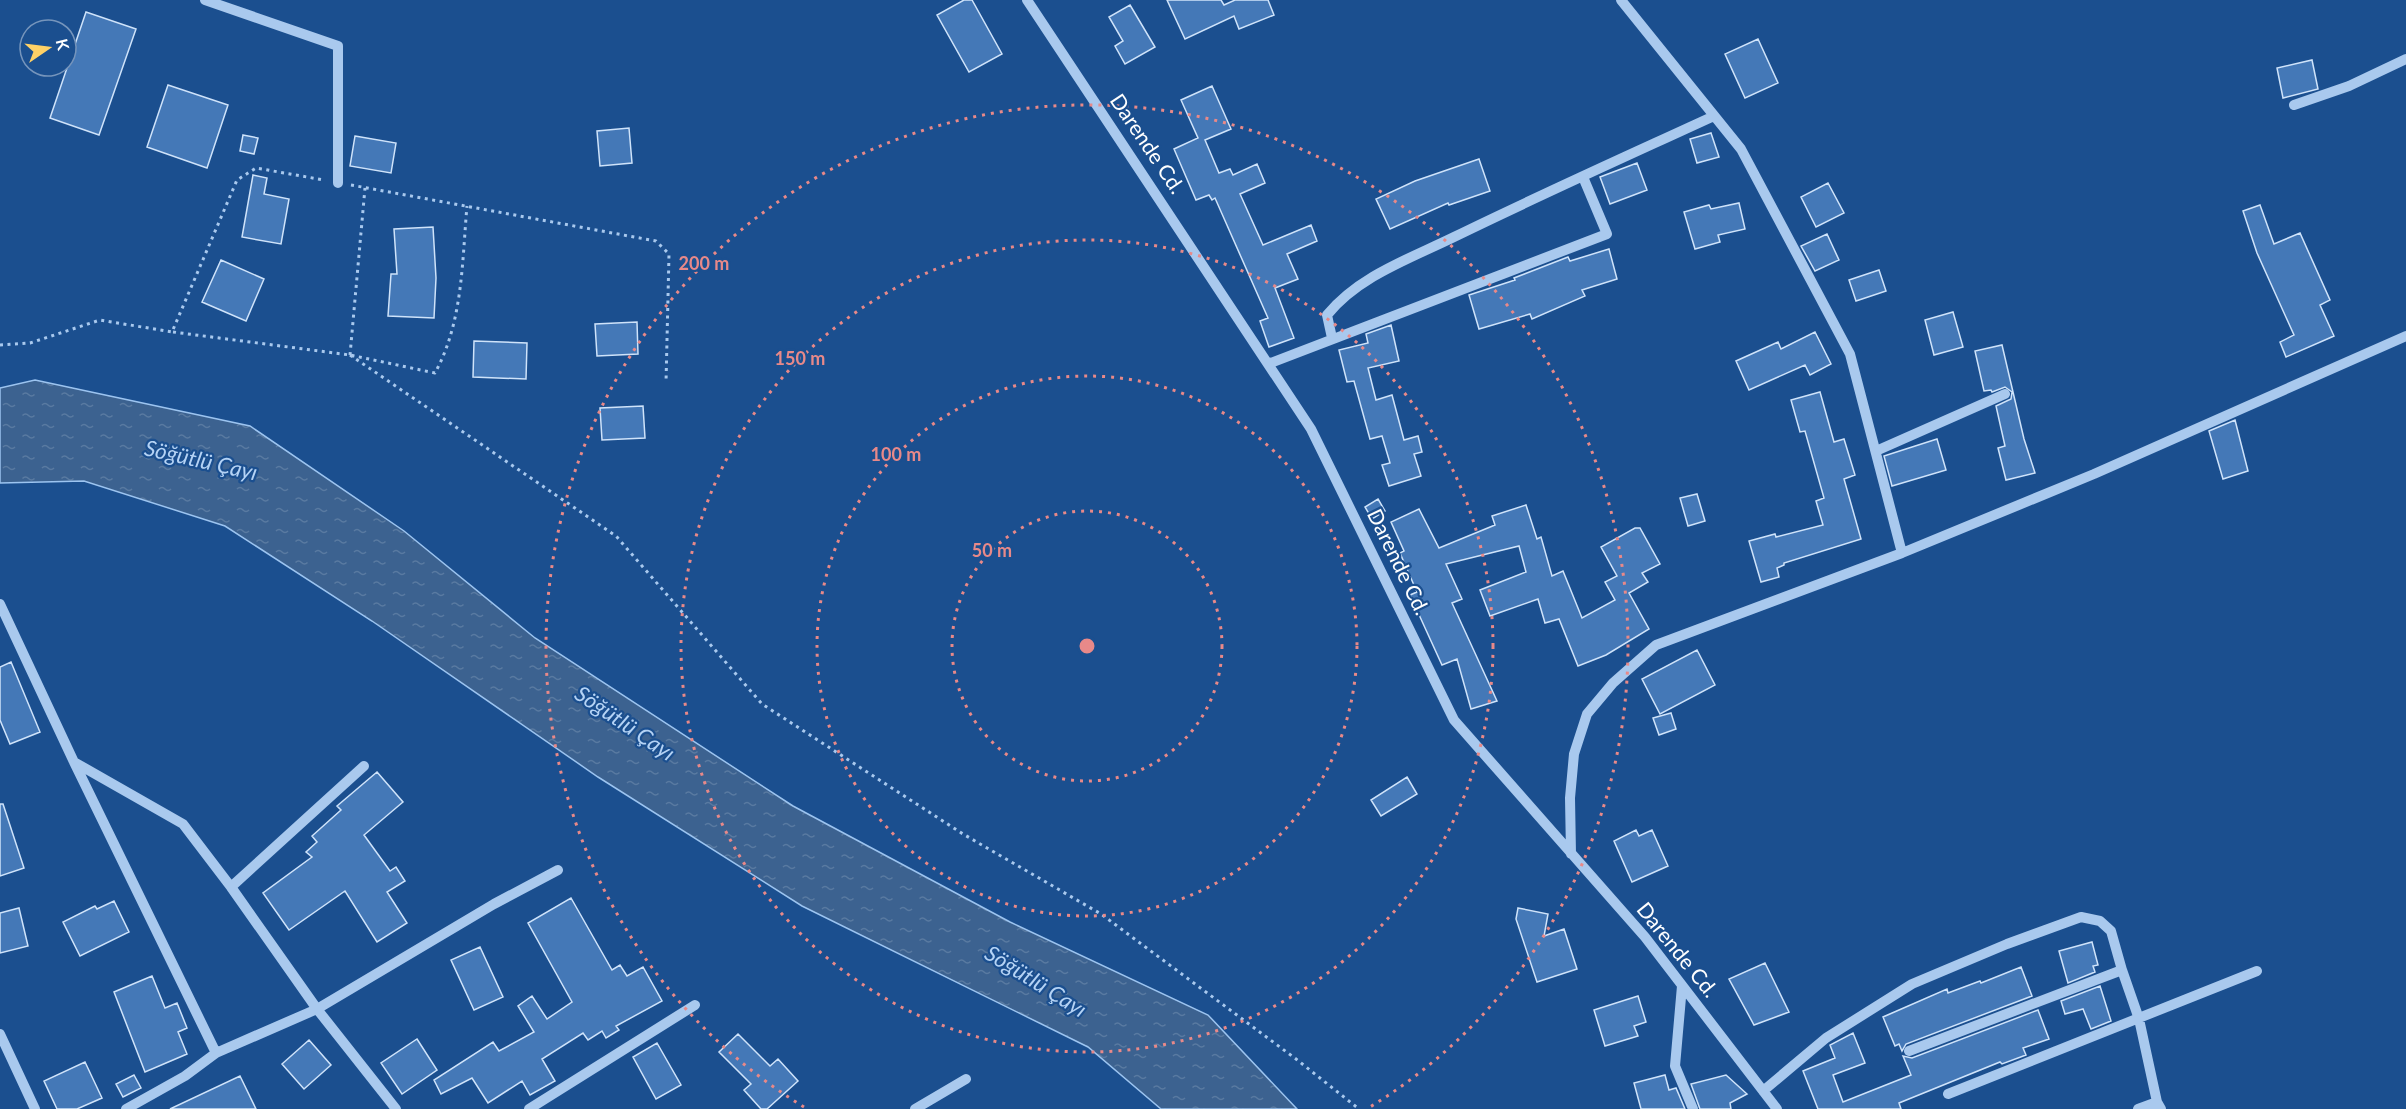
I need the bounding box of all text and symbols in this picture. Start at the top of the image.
north arrow [18,18,78,78]
text: K [52,37,74,53]
street label: Darende Cd. [1106,89,1191,198]
text: 200 m [679,252,729,274]
text: 150 m [775,347,825,369]
water label: Söğütlü Çayı [142,433,260,486]
text: 100 m [871,443,921,465]
street label: Darende Cd. [1363,504,1436,618]
text: 50 m [972,539,1012,561]
centre of rings [1077,636,1097,656]
water label: Söğütlü Çayı [570,679,680,766]
street label: Darende Cd. [1632,897,1724,1002]
water label: Söğütlü Çayı [980,939,1092,1022]

